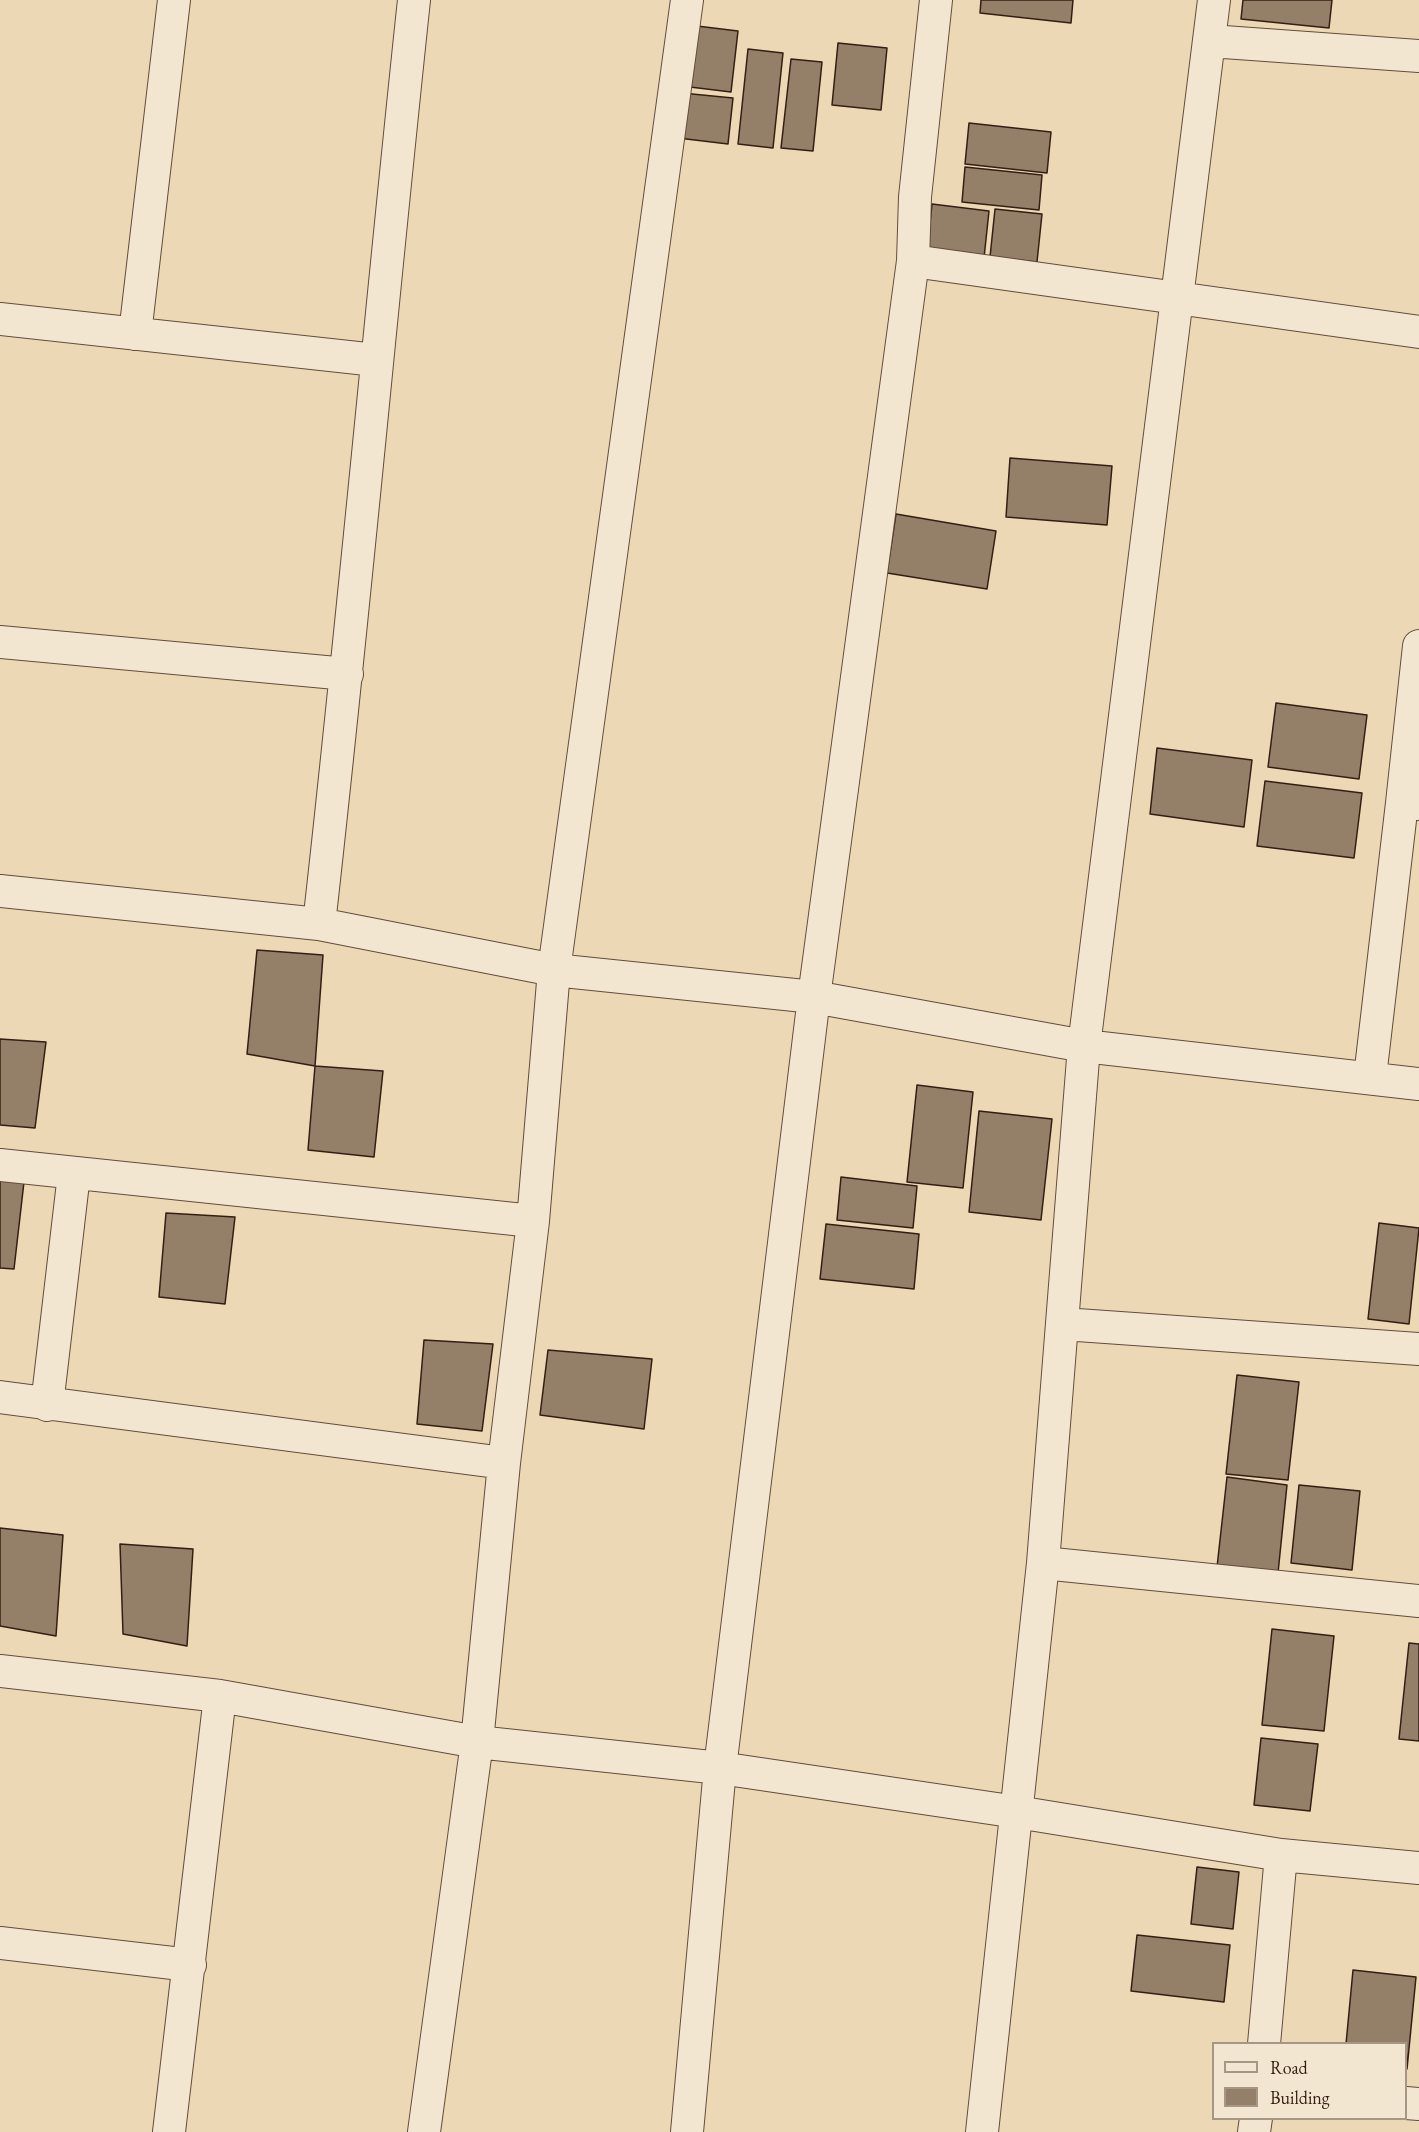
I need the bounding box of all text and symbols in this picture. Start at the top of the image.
legend [1212,2042,1407,2120]
text: Road [1270,2056,1308,2079]
text: Building [1270,2086,1330,2109]

